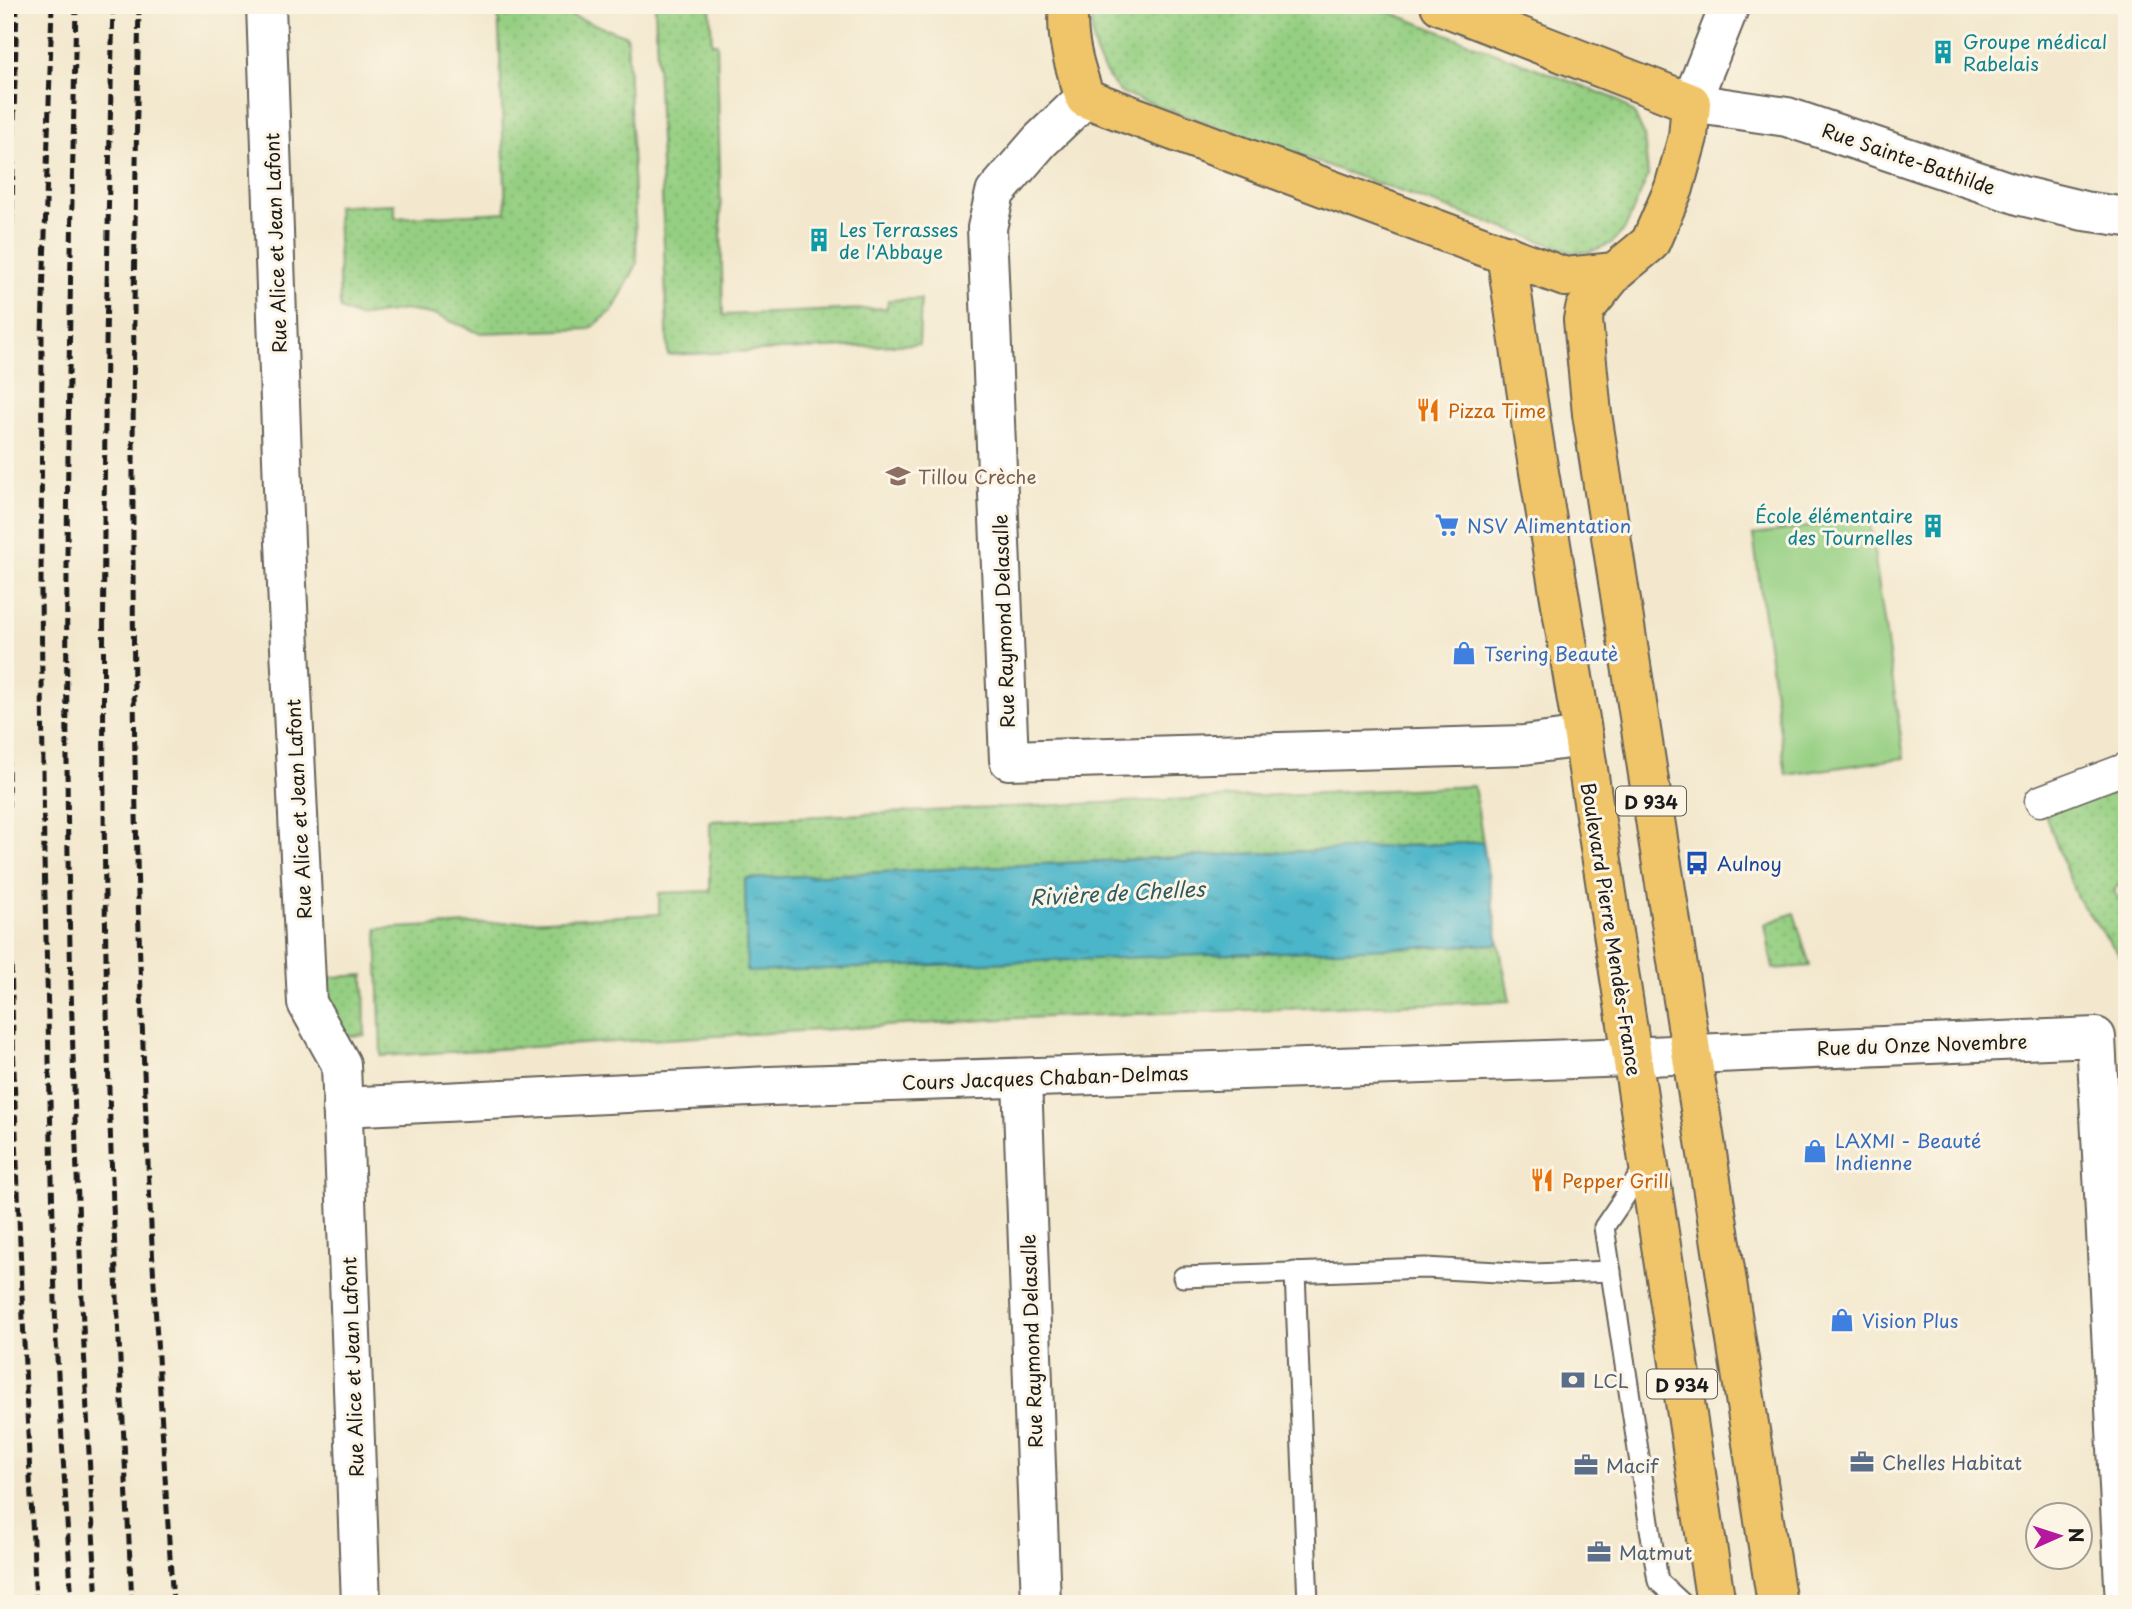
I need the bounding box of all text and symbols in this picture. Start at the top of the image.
place label: Groupe médical Rabelais [1963,27,2107,77]
building icon: Groupe médical Rabelais [1929,38,1957,66]
street label: Rue Sainte-Bathilde [1818,115,2000,201]
street label: Rue Alice et Jean Lafont [257,132,293,354]
place label: Les Terrasses de l'Abbaye [839,215,958,265]
building icon: Les Terrasses de l'Abbaye [805,226,833,254]
restaurant icon: Pizza Time [1414,396,1442,424]
place label: Pizza Time [1448,396,1546,424]
school or university icon: Tillou Crèche [884,462,912,490]
place label: Tillou Crèche [918,462,1037,490]
place label: École élémentaire des Tournelles [1755,501,1913,551]
supermarket icon: NSV Alimentation [1433,511,1461,539]
place label: NSV Alimentation [1467,511,1631,539]
building icon: École élémentaire des Tournelles [1919,512,1947,540]
street label: Rue Raymond Delasalle [985,514,1021,728]
shop icon: Tsering Beautè [1450,639,1478,667]
place label: Tsering Beautè [1484,639,1618,667]
street label: Rue Alice et Jean Lafont [278,698,318,920]
street label: Boulevard Pierre Mendès-France [1575,780,1649,1078]
road number: D 934 [1616,786,1686,816]
bus stop icon: Aulnoy [1683,849,1711,877]
place label: Aulnoy [1717,849,1782,877]
water label: Rivière de Chelles [1029,871,1208,913]
street label: Rue du Onze Novembre [1816,1026,2028,1062]
street label: Cours Jacques Chaban-Delmas [901,1058,1189,1096]
place label: LAXMI - Beauté Indienne [1835,1126,1981,1176]
shop icon: LAXMI - Beauté Indienne [1801,1137,1829,1165]
restaurant icon: Pepper Grill [1528,1166,1556,1194]
place label: Pepper Grill [1562,1166,1669,1194]
street label: Rue Raymond Delasalle [1013,1234,1049,1448]
street label: Rue Alice et Jean Lafont [334,1256,370,1478]
shop icon: Vision Plus [1828,1306,1856,1334]
place label: Vision Plus [1862,1306,1958,1334]
bank icon: LCL [1559,1366,1587,1394]
place label: LCL [1593,1366,1629,1394]
road number: D 934 [1647,1370,1717,1399]
office icon: Chelles Habitat [1848,1448,1876,1476]
place label: Chelles Habitat [1882,1448,2022,1476]
office icon: Macif [1572,1451,1600,1479]
place label: Macif [1606,1451,1659,1479]
north arrow [2024,1500,2094,1570]
text: N [2063,1527,2091,1543]
office icon: Matmut [1585,1538,1613,1566]
place label: Matmut [1619,1538,1692,1566]

